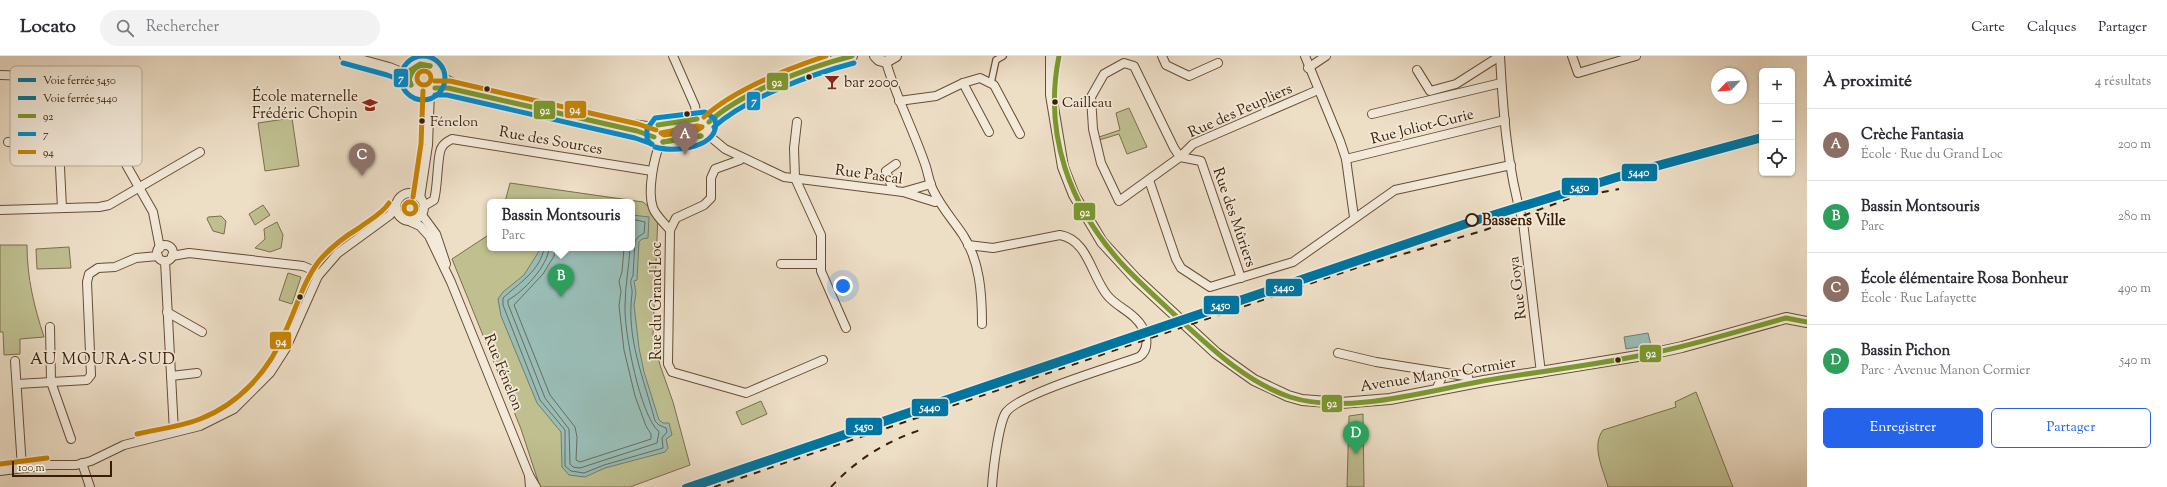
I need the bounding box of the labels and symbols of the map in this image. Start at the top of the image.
legend [10,66,142,166]
line badge: 7 [393,68,409,88]
north arrow [1711,68,1747,104]
text: 7 [398,71,404,87]
line badge: 92 [766,72,789,91]
unlabelled marker [804,72,814,82]
text: Voie ferrée 5450 [43,73,116,89]
bar icon: bar 2000 [823,73,841,91]
place label: bar 2000 [844,73,899,94]
text: 92 [772,75,783,91]
street label: Rue des Peupliers [1185,79,1296,144]
unlabelled marker [482,84,492,94]
place label: École maternelle Frédéric Chopin [252,86,358,125]
text: Voie ferrée 5440 [43,91,118,107]
line badge: 7 [746,91,761,111]
text: 7 [751,94,757,110]
place label: Cailleau [1062,94,1112,114]
school or university icon: École maternelle Frédéric Chopin [361,96,379,114]
marker: Cailleau [1050,97,1060,107]
line badge: 92 [533,100,556,120]
line badge: 94 [564,100,587,119]
text: 94 [570,102,581,118]
text: 92 [540,103,551,119]
street label: Rue Joliot-Curie [1369,104,1476,150]
text: 92 [43,109,54,125]
unlabelled marker [682,109,692,119]
place label: Fénelon [430,113,478,133]
marker: Fénelon [417,116,427,126]
street label: Rue des Sources [497,122,604,161]
pin: A [672,122,698,155]
text: 7 [43,127,49,143]
pin: C [349,143,375,176]
text: 94 [43,145,54,161]
street label: Rue Pascal [834,160,904,191]
line badge: 5440 [1621,163,1658,182]
street label: Rue des Mûriers [1207,165,1260,270]
text: 5440 [1628,165,1649,181]
line badge: 5450 [1561,177,1599,196]
text: 5450 [1570,180,1590,196]
line badge: 92 [1073,202,1096,221]
text: 92 [1080,205,1091,221]
place label: Bassens Ville [1482,211,1566,232]
marker: Bassens Ville [1465,213,1479,227]
street label: Rue du Grand Loc [647,242,668,360]
street label: Rue Goya [1504,255,1533,321]
pin: B [548,264,574,297]
your location [833,276,853,296]
line badge: 5440 [1265,278,1303,297]
text: 5440 [1273,280,1294,296]
unlabelled marker [295,292,305,302]
line badge: 5450 [1203,295,1240,315]
text: 5450 [1211,298,1231,314]
line badge: 94 [269,331,292,350]
street label: Rue Fénelon [478,331,528,414]
text: 94 [276,334,287,350]
line badge: 92 [1639,344,1662,363]
text: 92 [1646,346,1657,362]
district label: AU MOURA-SUD [30,349,176,372]
street label: Avenue Manon Cormier [1359,353,1518,398]
unlabelled marker [1613,355,1623,365]
line badge: 92 [1321,394,1343,413]
text: 92 [1327,396,1338,412]
line badge: 5440 [911,398,949,417]
text: 5440 [919,400,940,416]
line badge: 5450 [845,417,883,436]
text: 5450 [854,419,874,435]
pin: D [1343,421,1369,454]
scale bar [12,459,112,478]

